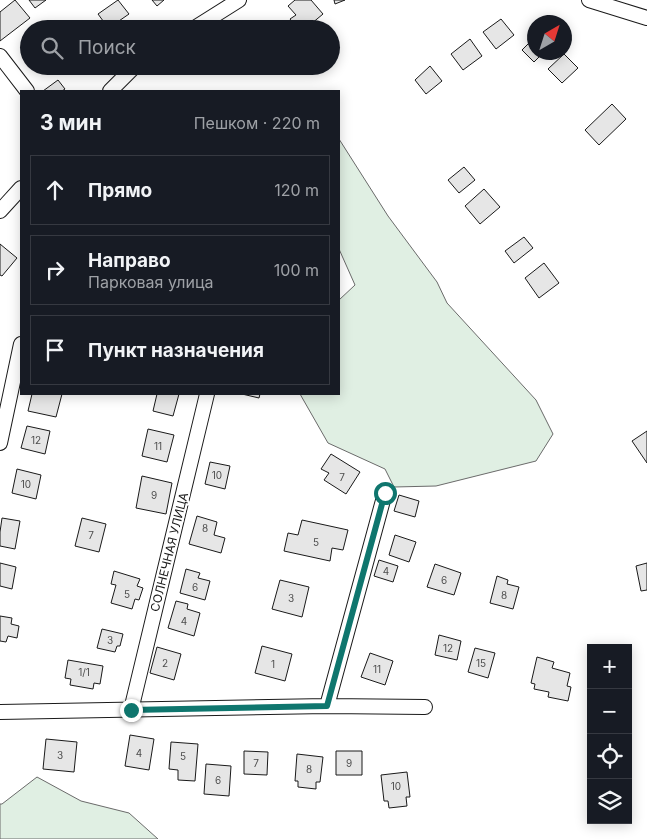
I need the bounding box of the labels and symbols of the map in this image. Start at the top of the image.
north arrow [527,15,572,60]
house number: 12 [31,434,41,446]
house number: 11 [154,440,162,452]
house number: 10 [212,469,222,481]
house number: 7 [339,471,345,483]
house number: 10 [21,478,31,490]
route start [374,482,397,505]
house number: 9 [151,489,157,501]
street label: СОЛНЕЧНАЯ УЛИЦА [147,491,191,613]
house number: 8 [202,522,208,534]
house number: 7 [88,529,94,541]
house number: 5 [313,536,319,548]
house number: 4 [383,565,389,577]
house number: 6 [441,574,447,586]
house number: 6 [192,581,198,593]
house number: 5 [124,588,130,600]
house number: 8 [501,589,507,601]
house number: 3 [288,592,294,604]
house number: 4 [181,615,187,627]
house number: 3 [107,634,113,646]
house number: 12 [443,642,453,654]
house number: 2 [162,657,168,669]
house number: 15 [476,657,486,669]
house number: 1 [271,658,275,670]
house number: 11 [373,663,381,675]
house number: 1/1 [78,666,90,678]
route end [120,699,143,722]
house number: 4 [136,747,142,759]
house number: 3 [57,749,63,761]
house number: 5 [180,750,186,762]
house number: 7 [253,757,259,769]
house number: 9 [346,757,352,769]
house number: 8 [306,763,312,775]
house number: 6 [215,774,221,786]
house number: 10 [391,780,401,792]

